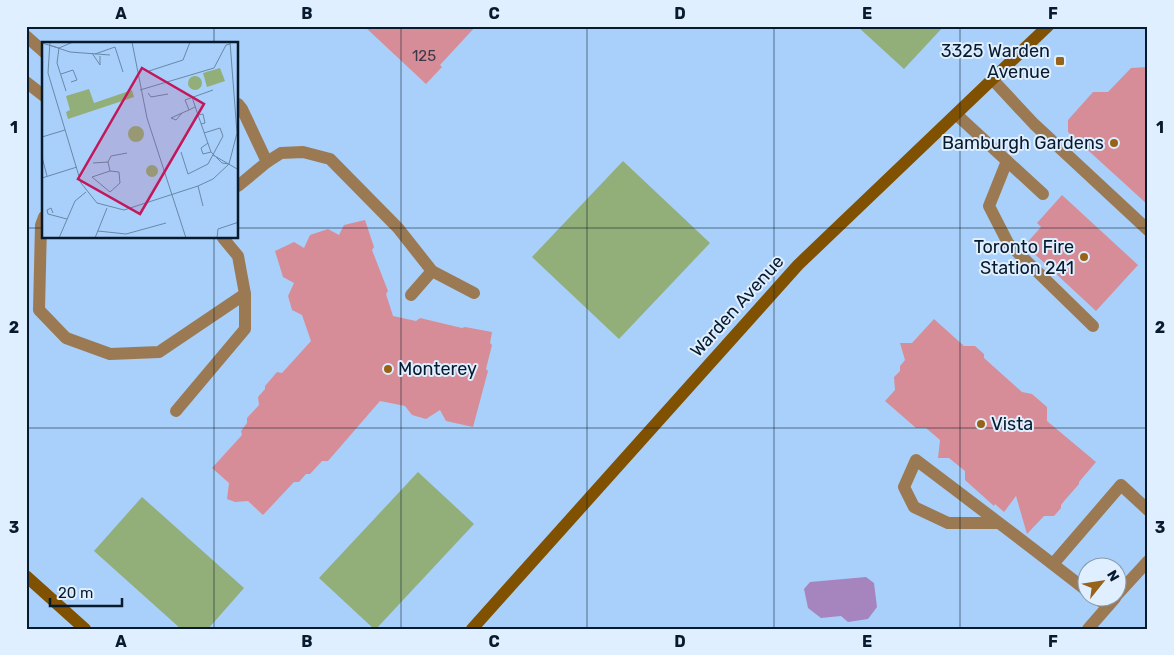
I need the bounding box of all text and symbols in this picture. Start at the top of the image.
text: A [115,4,127,23]
text: B [301,4,313,23]
text: C [488,4,500,23]
text: D [674,4,686,23]
text: E [862,4,872,23]
text: F [1048,4,1058,23]
place label: 3325 Warden Avenue [941,40,1050,83]
inset map [42,42,239,239]
house number: 125 [412,47,436,65]
marker: 3325 Warden Avenue [1054,55,1066,67]
text: 1 [10,118,18,137]
text: 1 [1156,118,1164,137]
place label: Bamburgh Gardens [942,132,1104,154]
marker: Bamburgh Gardens [1108,137,1120,149]
place label: Toronto Fire Station 241 [974,236,1074,279]
street label: Warden Avenue [686,251,788,361]
marker: Toronto Fire Station 241 [1078,251,1090,263]
text: 2 [9,318,19,337]
text: 2 [1155,318,1165,337]
place label: Monterey [398,358,477,380]
marker: Monterey [382,363,394,375]
place label: Vista [991,413,1033,435]
marker: Vista [975,418,987,430]
text: 3 [9,518,19,537]
text: 3 [1155,518,1165,537]
north arrow [1076,558,1126,608]
text: N [1103,567,1123,584]
scale bar [50,575,122,607]
text: 20 m [58,584,93,602]
text: A [115,632,127,651]
text: B [301,632,313,651]
text: C [488,632,500,651]
text: D [674,632,686,651]
text: E [862,632,872,651]
text: F [1048,632,1058,651]

